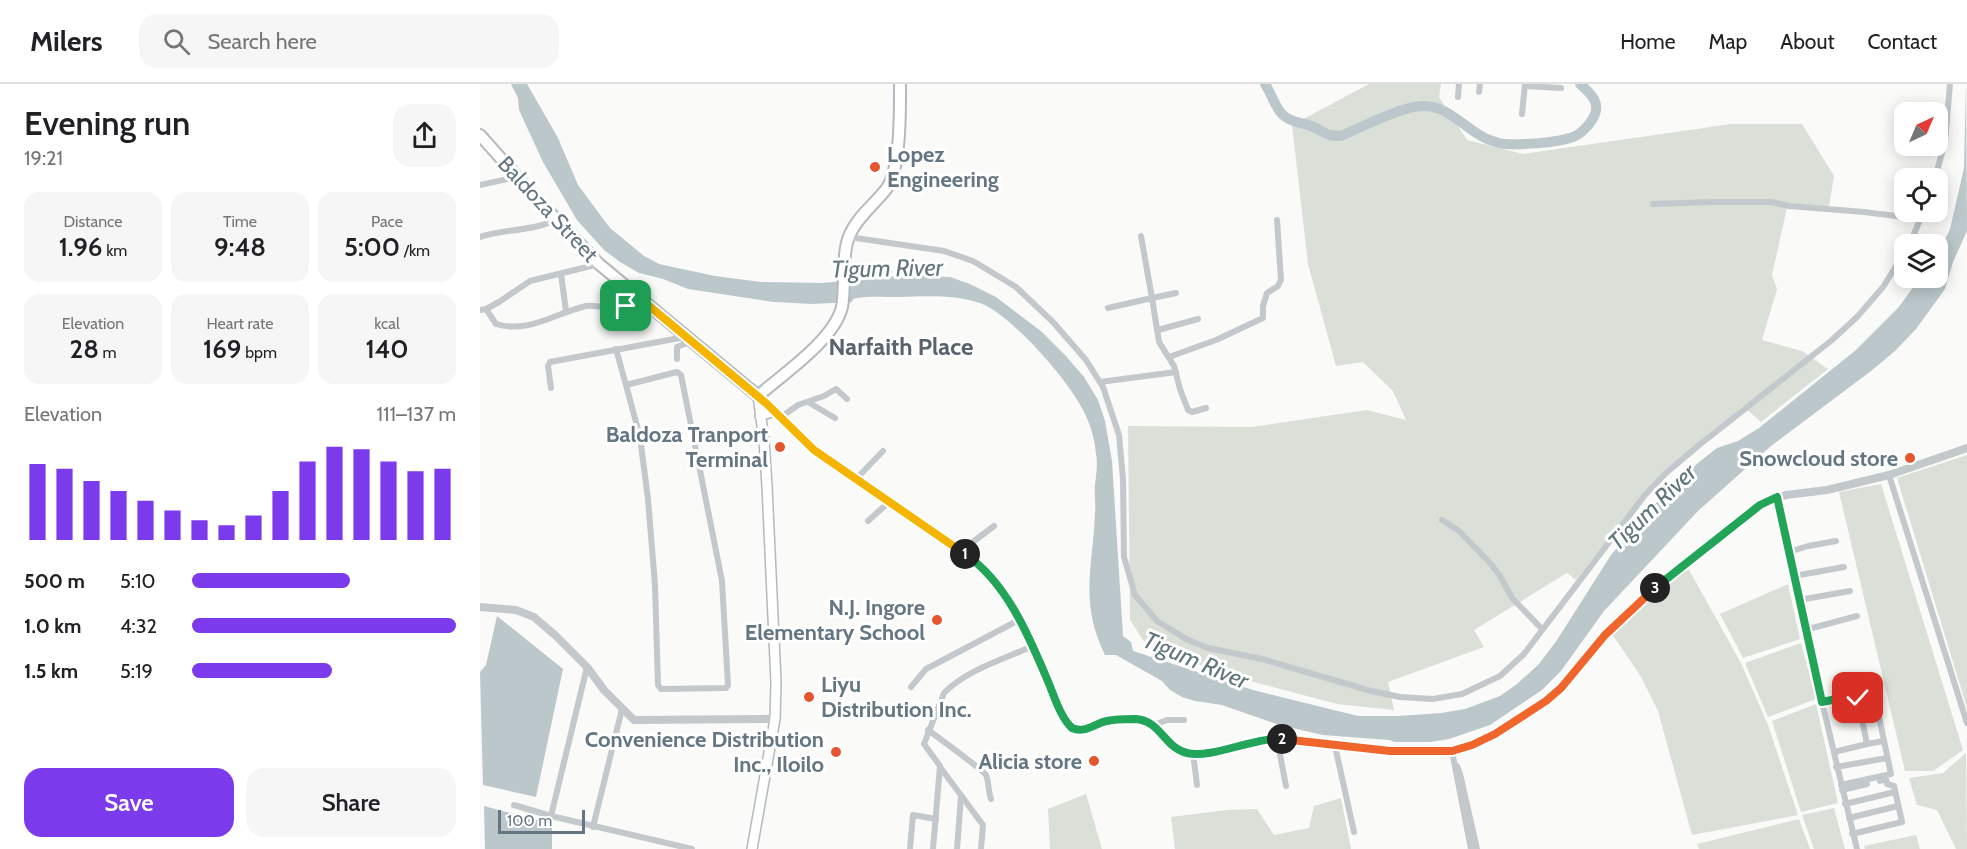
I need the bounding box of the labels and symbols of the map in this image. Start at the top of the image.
north arrow [1894,102,1948,156]
place label: Lopez Engineering [887,141,999,193]
street label: Baldoza Street [492,150,604,268]
marker: Lopez Engineering [868,160,882,174]
water label: Tigum River [831,252,945,283]
pin [600,280,651,331]
district label: Narfaith Place [829,332,973,361]
place label: Baldoza Tranport Terminal [606,421,768,473]
marker: Baldoza Tranport Terminal [773,440,787,454]
place label: Snowcloud store [1739,445,1898,472]
marker: Snowcloud store [1903,451,1917,465]
water label: Tigum River [1602,457,1703,556]
pin: 1 [950,539,980,569]
pin: 3 [1640,573,1670,603]
place label: N.J. Ingore Elementary School [745,594,925,646]
marker: N.J. Ingore Elementary School [930,613,944,627]
water label: Tigum River [1139,625,1255,696]
place label: Liyu Distribution Inc. [821,671,972,723]
pin [1832,672,1883,723]
marker: Liyu Distribution Inc. [802,690,816,704]
pin: 2 [1267,724,1297,754]
place label: Convenience Distribution Inc., Iloilo [585,726,824,778]
marker: Convenience Distribution Inc., Iloilo [829,745,843,759]
place label: Alicia store [978,748,1082,775]
marker: Alicia store [1087,754,1101,768]
scale bar [498,807,585,834]

